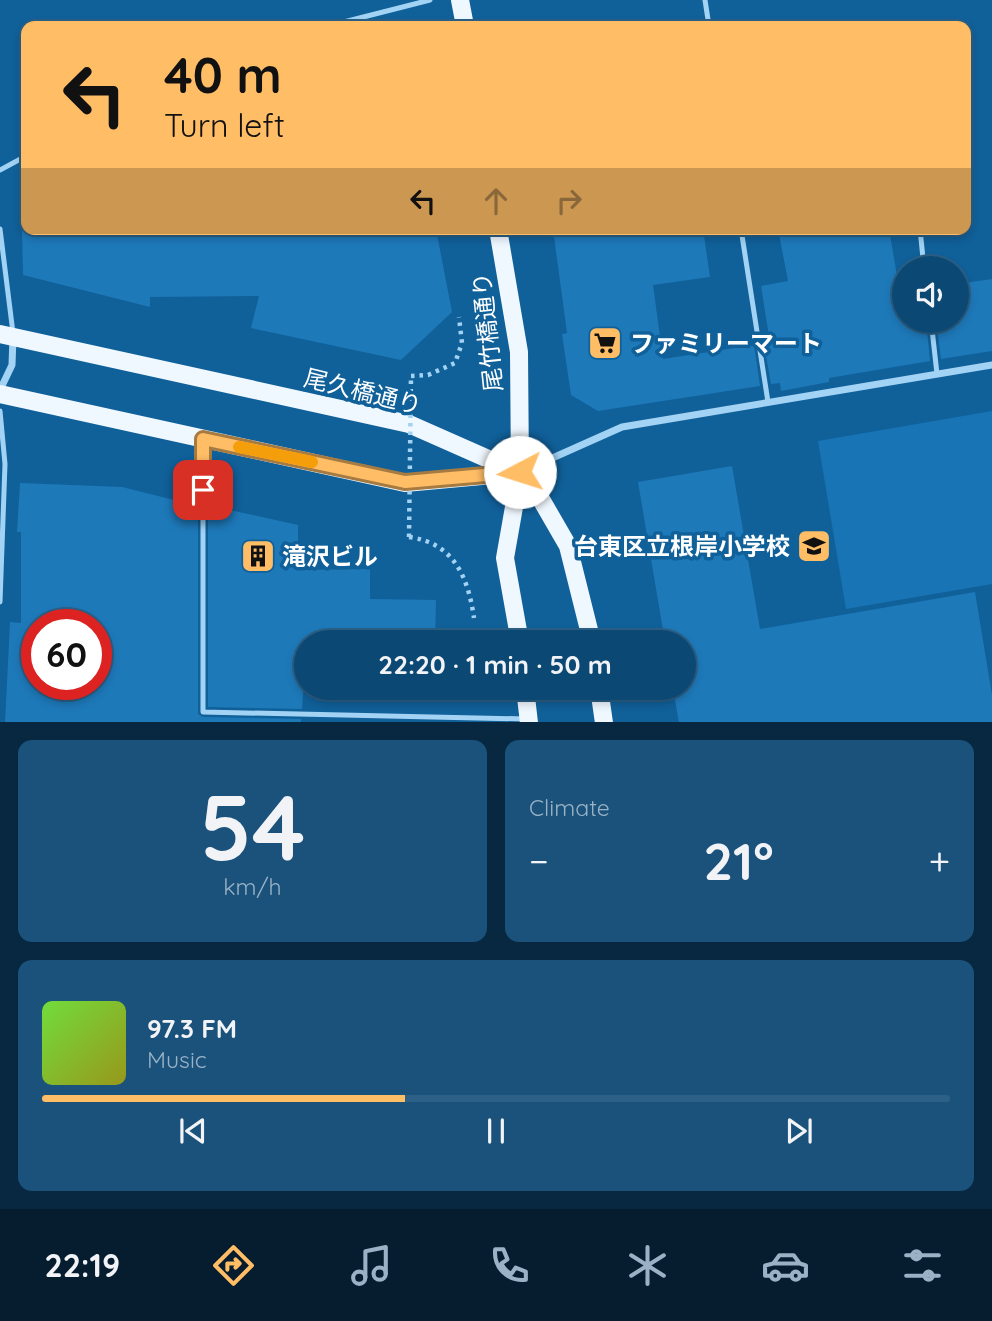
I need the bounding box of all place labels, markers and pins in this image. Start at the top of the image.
supermarket icon: ファミリーマート [586,324,624,362]
place label: ファミリーマート [630,328,822,358]
pin [173,460,233,520]
school or university icon: 台東区立根岸小学校 [795,527,833,565]
place label: 台東区立根岸小学校 [574,531,790,561]
building icon: 滝沢ビル [239,537,277,575]
place label: 滝沢ビル [282,541,378,571]

